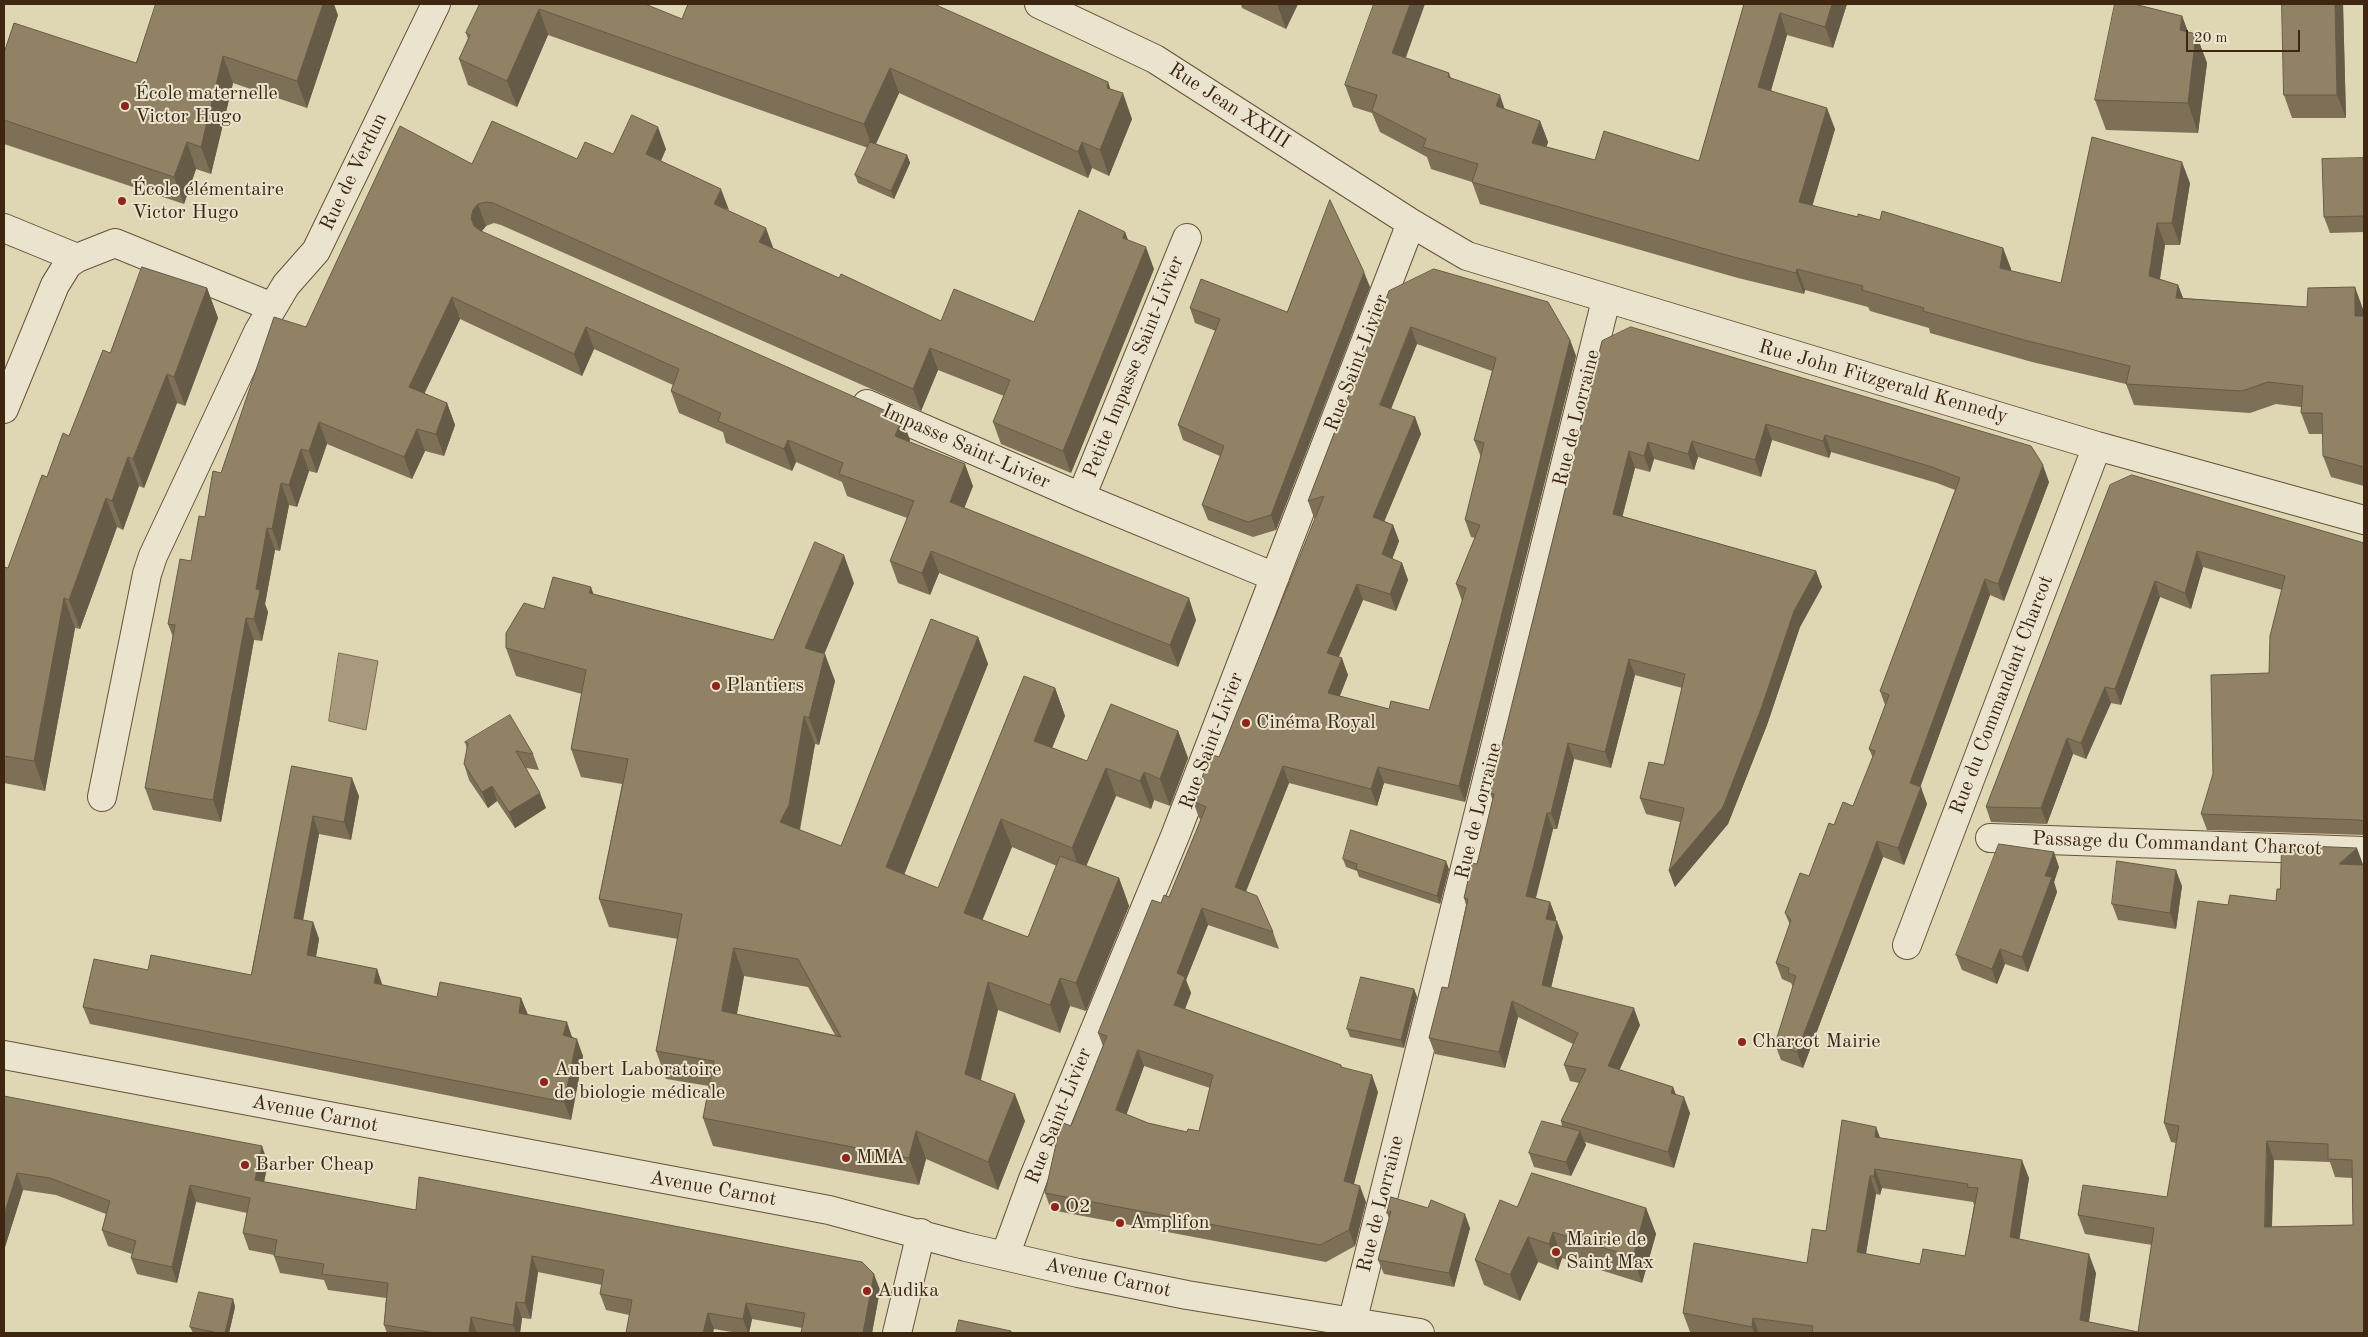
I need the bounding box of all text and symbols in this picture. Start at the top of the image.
scale bar [2188,20,2302,52]
text: 20 m [2194,31,2228,46]
street label: Rue Jean XXIII [1164,58,1294,154]
place label: École maternelle Victor Hugo [135,82,278,129]
marker: École maternelle Victor Hugo [119,100,131,112]
street label: Rue de Verdun [315,109,393,235]
place label: École élémentaire Victor Hugo [132,178,284,225]
marker: École élémentaire Victor Hugo [116,195,128,207]
street label: Petite Impasse Saint-Livier [1078,253,1190,481]
street label: Rue Saint-Livier [1320,291,1394,435]
street label: Rue John Fitzgerald Kennedy [1756,335,2010,429]
street label: Rue de Lorraine [1548,347,1606,489]
street label: Impasse Saint-Livier [878,399,1054,495]
street label: Rue du Commandant Charcot [1945,572,2059,818]
street label: Rue Saint-Livier [1175,669,1249,813]
place label: Plantiers [726,674,804,698]
marker: Plantiers [710,680,722,692]
place label: Cinéma Royal [1256,711,1376,735]
marker: Cinéma Royal [1240,717,1252,729]
street label: Rue de Lorraine [1450,740,1508,882]
street label: Passage du Commandant Charcot [2032,827,2322,861]
place label: Charcot Mairie [1752,1030,1880,1054]
marker: Charcot Mairie [1736,1036,1748,1048]
street label: Rue Saint-Livier [1021,1044,1097,1188]
place label: Aubert Laboratoire de biologie médicale [554,1058,725,1105]
marker: Aubert Laboratoire de biologie médicale [538,1076,550,1088]
street label: Avenue Carnot [250,1090,380,1138]
street label: Rue de Lorraine [1352,1133,1410,1275]
place label: MMA [856,1146,905,1170]
marker: MMA [840,1152,852,1164]
place label: Barber Cheap [255,1153,374,1177]
marker: Barber Cheap [239,1159,251,1171]
street label: Avenue Carnot [648,1166,778,1212]
place label: O2 [1065,1195,1091,1219]
marker: O2 [1049,1201,1061,1213]
place label: Amplifon [1130,1211,1210,1235]
marker: Amplifon [1114,1217,1126,1229]
place label: Mairie de Saint Max [1566,1228,1654,1275]
marker: Mairie de Saint Max [1550,1246,1562,1258]
street label: Avenue Carnot [1043,1253,1173,1303]
place label: Audika [877,1279,939,1303]
marker: Audika [861,1285,873,1297]

